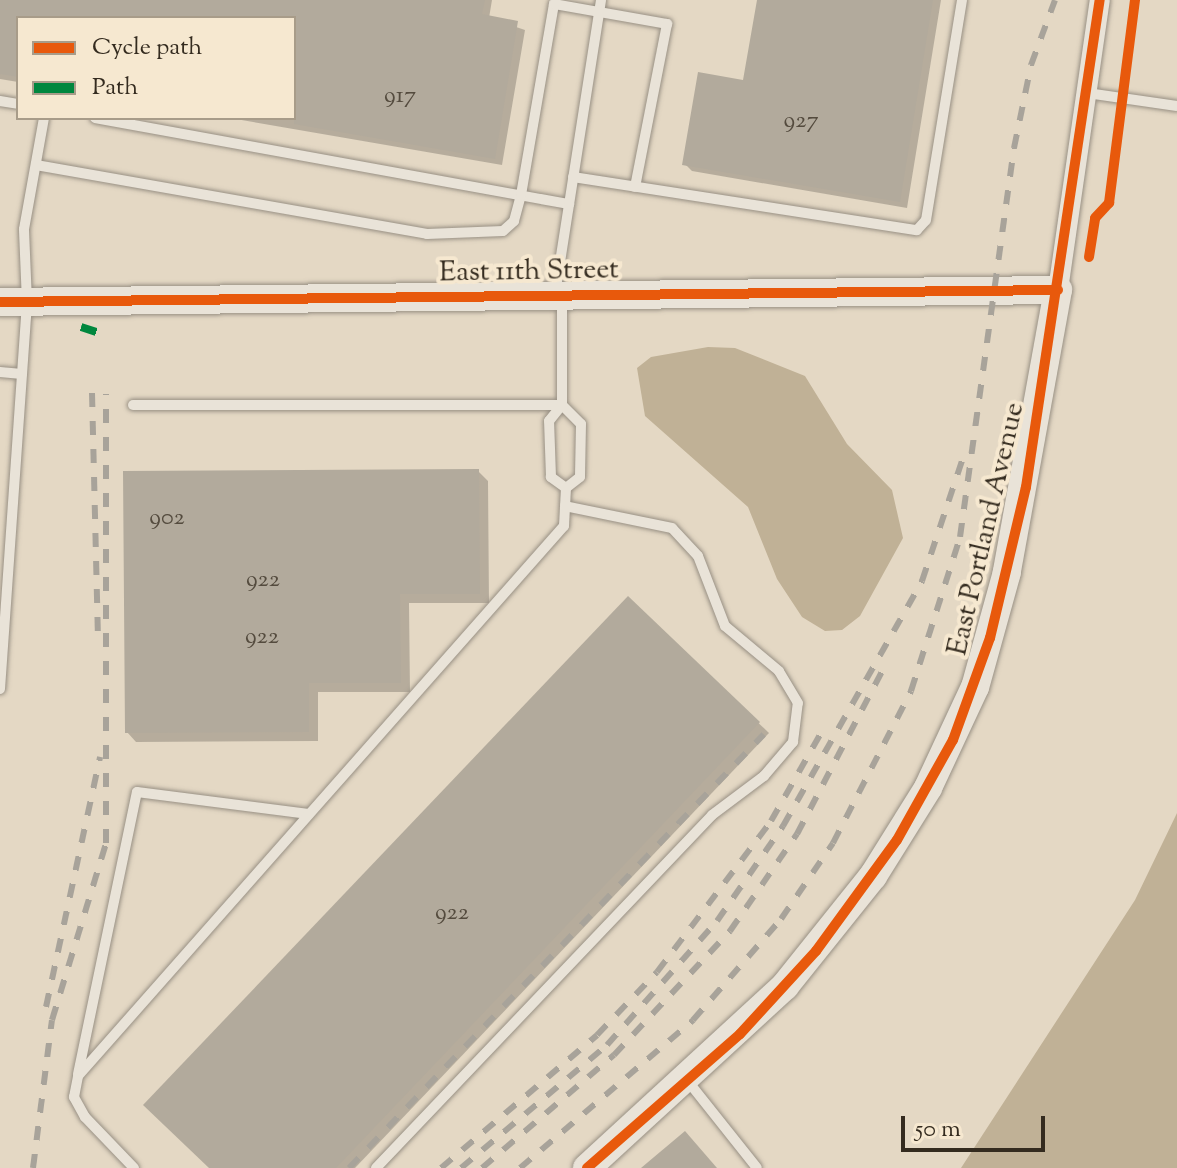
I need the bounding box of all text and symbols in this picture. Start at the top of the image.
legend [16,16,296,120]
text: Cycle path [92,31,202,65]
text: Path [92,71,138,105]
house number: 917 [384,83,416,111]
house number: 927 [784,108,818,136]
street label: East 11th Street [439,254,619,290]
street label: East Portland Avenue [942,399,1032,659]
house number: 902 [149,505,185,533]
house number: 922 [246,567,280,595]
house number: 922 [245,624,279,652]
house number: 922 [435,900,469,928]
scale bar [905,1100,1049,1150]
text: 50 m [915,1113,961,1147]

